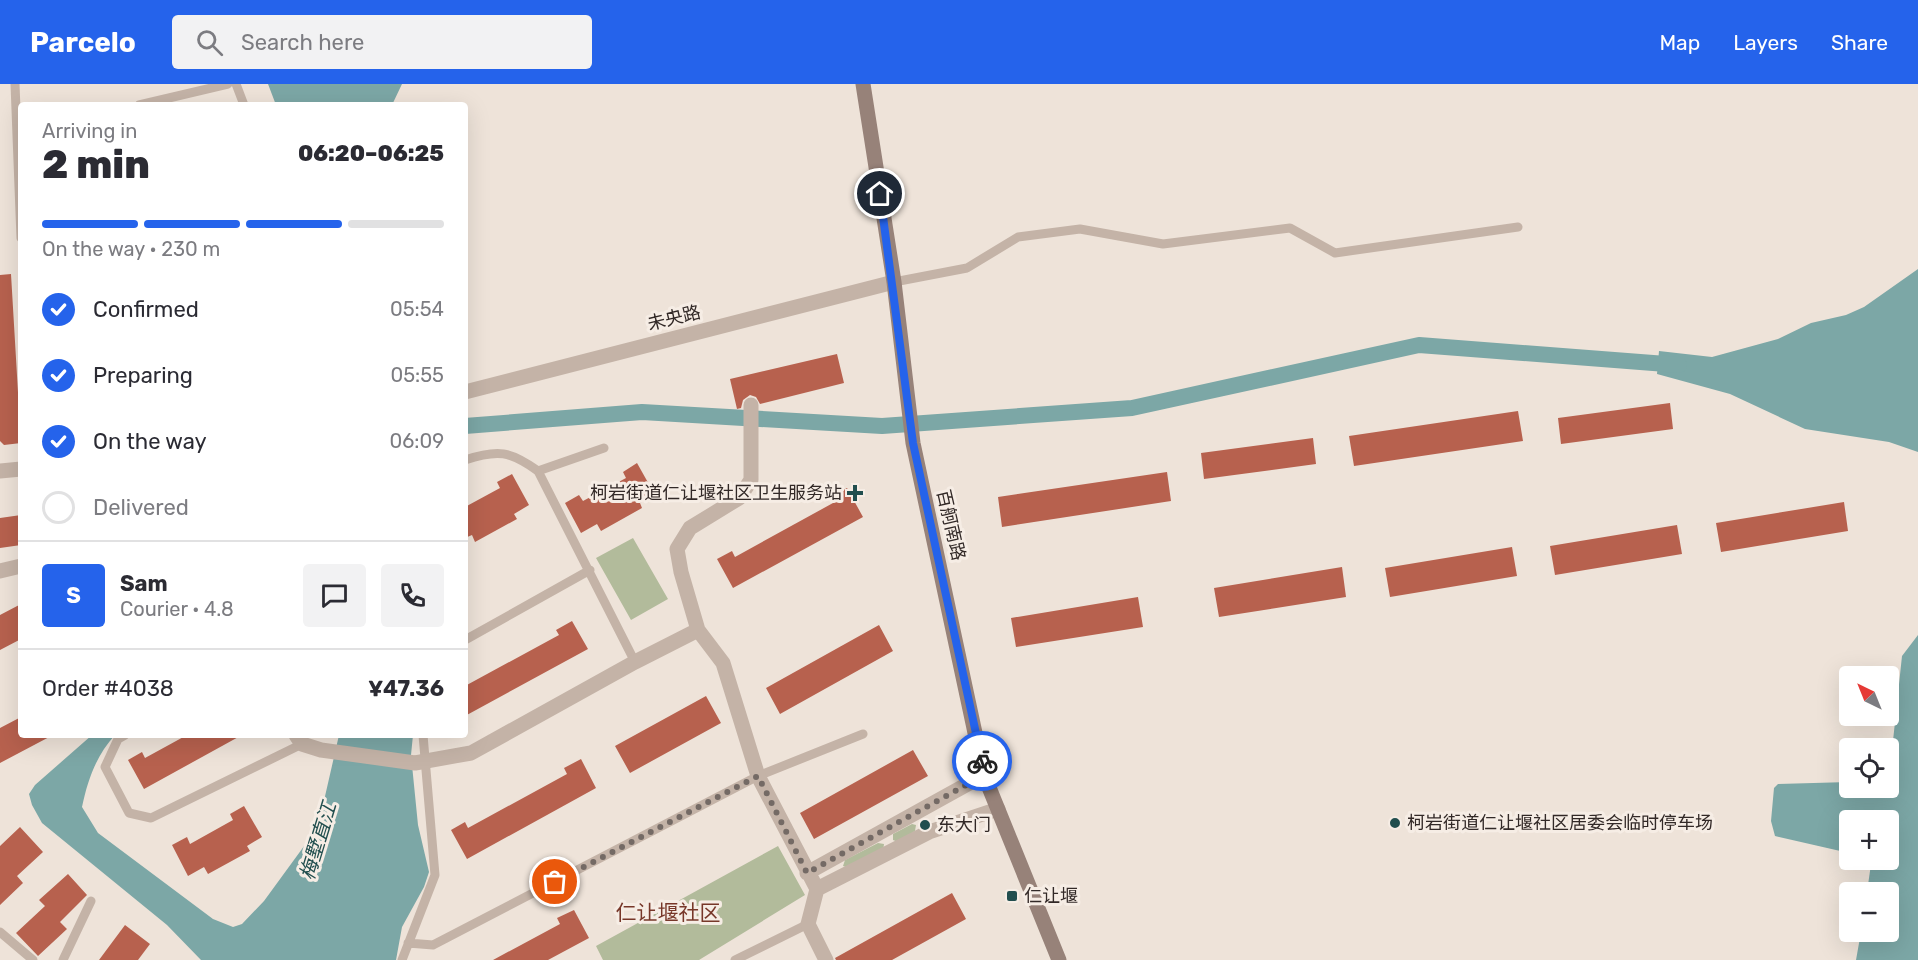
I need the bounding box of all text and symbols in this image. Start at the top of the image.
search box [172,15,592,69]
text: Parcelo [30,26,136,59]
icon: search [193,26,226,59]
text: Search here [241,29,364,56]
text: Map [1659,30,1700,55]
text: Layers [1733,30,1798,55]
text: Share [1831,30,1888,55]
text: Arriving in [42,119,137,143]
text: 06:20–06:25 [298,140,444,167]
text: 2 min [42,142,150,188]
pin [854,168,905,219]
icon: home [863,177,896,210]
text: On the way · 230 m [42,237,220,261]
icon: check [42,293,75,326]
text: Confirmed [93,296,199,323]
text: 05:54 [390,297,444,321]
street label: 未央路 [645,301,703,335]
icon: check [42,359,75,392]
text: Preparing [93,362,193,389]
text: 05:55 [391,363,444,387]
icon: check [42,425,75,458]
text: On the way [93,428,207,455]
text: 06:09 [390,429,444,453]
place label: 柯岩街道仁让堰社区卫生服务站 [590,482,842,504]
marker: 柯岩街道仁让堰社区卫生服务站 [846,484,864,502]
street label: 百舸南路 [932,487,970,563]
text: Delivered [93,494,189,521]
button: chat [303,564,366,627]
button: phone [381,564,444,627]
text: Sam [120,570,168,597]
text: S [66,582,81,609]
text: Courier · 4.8 [120,597,234,621]
north arrow [1839,666,1899,726]
map controls [1839,666,1899,942]
text: Order #4038 [42,675,174,702]
text: ¥47.36 [368,675,444,702]
courier [952,731,1012,791]
button: locate [1839,738,1899,798]
icon: bike [966,745,999,778]
water label: 梅墅直江 [295,797,342,883]
button: + [1839,810,1899,870]
place label: 柯岩街道仁让堰社区居委会临时停车场 [1407,812,1713,834]
place label: 东大门 [937,814,991,836]
marker: 柯岩街道仁让堰社区居委会临时停车场 [1388,816,1402,830]
marker: 东大门 [918,818,932,832]
pin [529,856,580,907]
icon: bag [538,865,571,898]
button: − [1839,882,1899,942]
place label: 仁让堰 [1024,885,1078,907]
marker: 仁让堰 [1005,889,1019,903]
district label: 仁让堰社区 [616,900,721,925]

